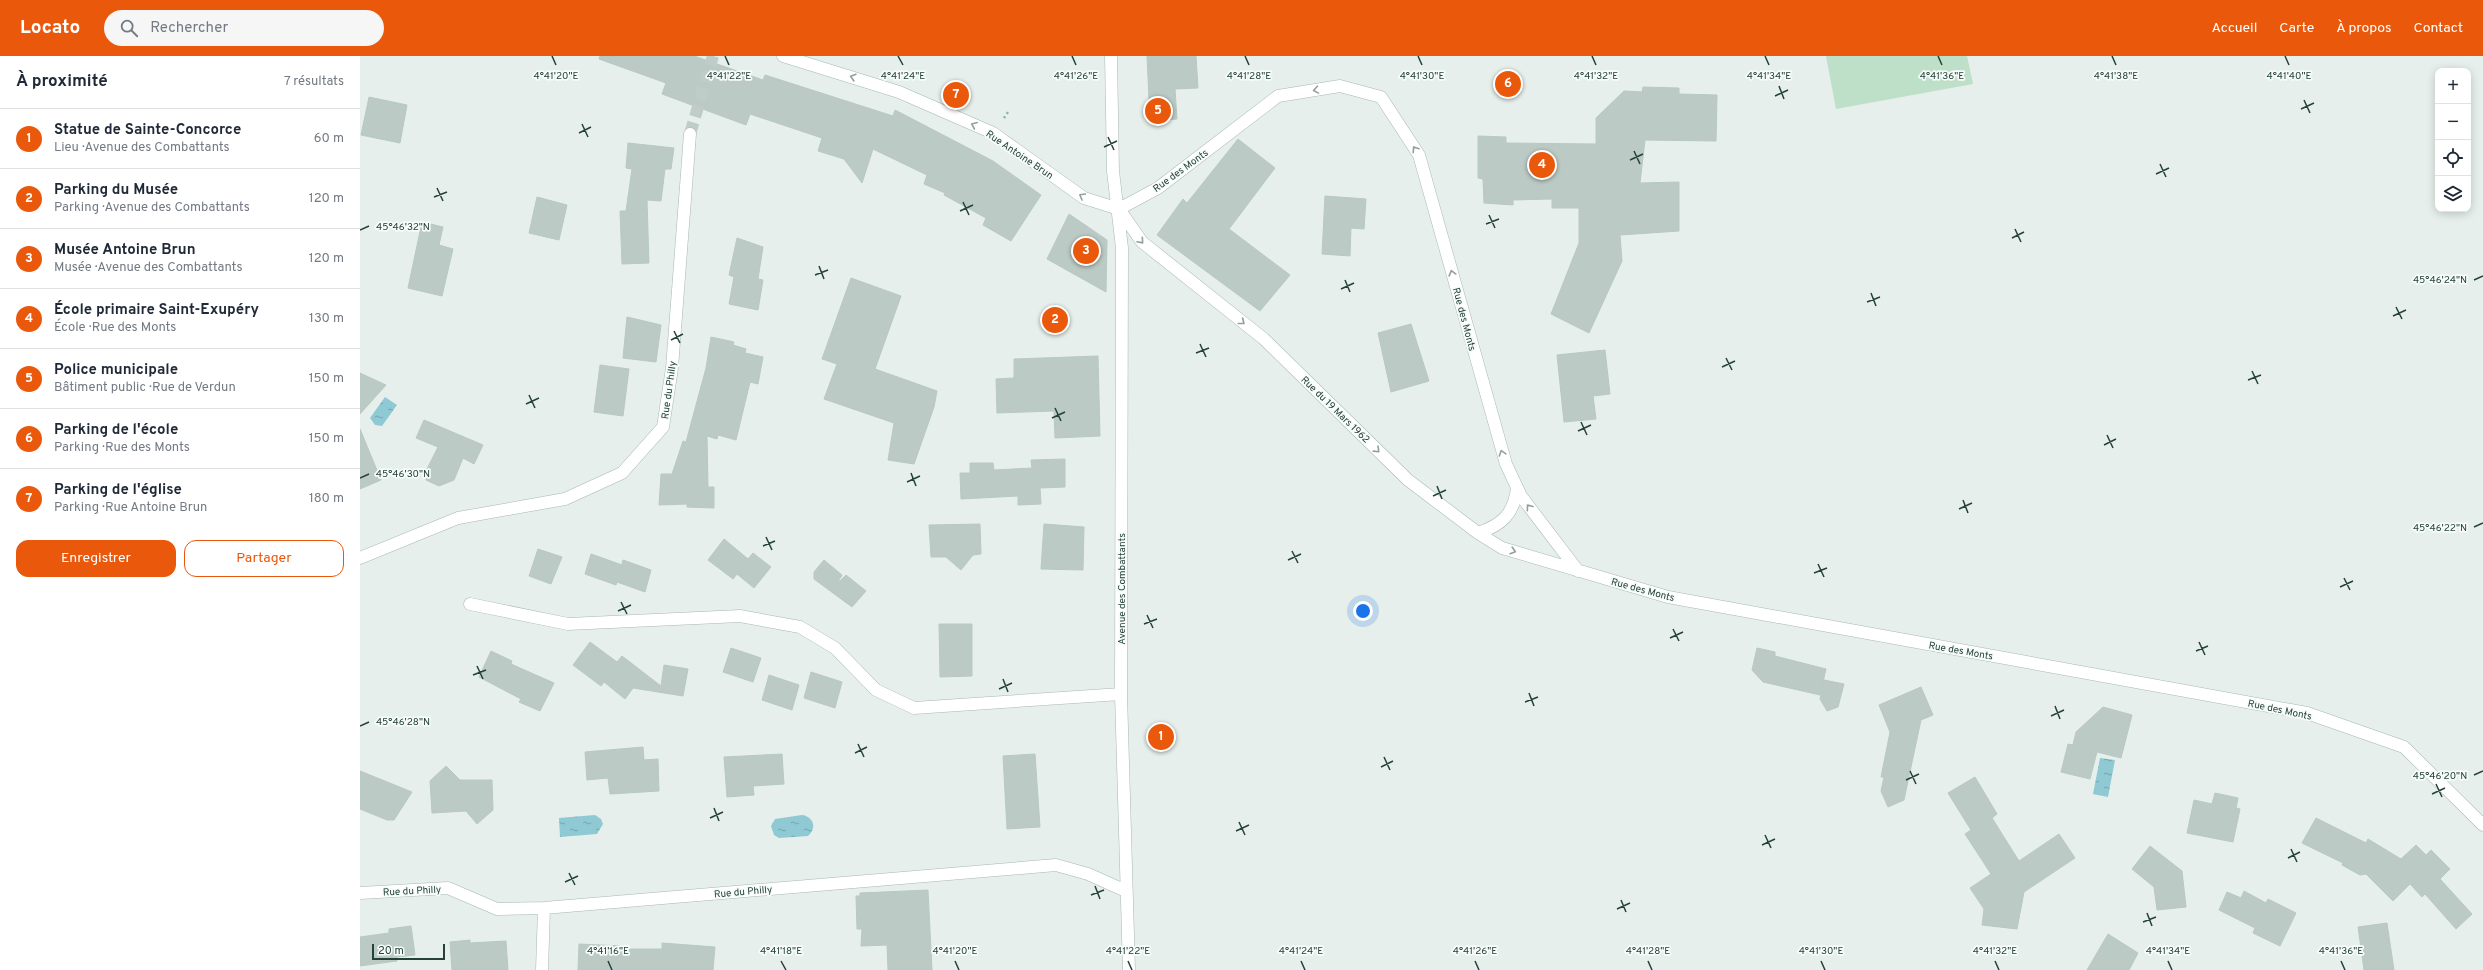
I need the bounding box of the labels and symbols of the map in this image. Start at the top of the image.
pin: 6 [1495,69,1521,99]
text: 4°41'20"E [534,70,578,83]
text: 4°41'22"E [707,70,751,83]
text: 4°41'24"E [881,70,925,83]
text: 4°41'26"E [1054,70,1098,83]
text: 4°41'28"E [1227,70,1271,83]
text: 4°41'30"E [1400,70,1444,83]
text: 4°41'32"E [1574,70,1618,83]
text: 4°41'34"E [1747,70,1791,83]
text: 4°41'36"E [1920,70,1964,83]
text: 4°41'38"E [2094,70,2138,83]
text: 4°41'40"E [2266,70,2312,83]
one-way arrow [850,73,857,82]
pin: 7 [943,80,969,110]
one-way arrow [1312,85,1319,93]
pin: 5 [1145,96,1171,126]
one-way arrow [970,122,978,130]
street label: Rue Antoine Brun [983,128,1055,183]
one-way arrow [1412,146,1420,153]
street label: Rue des Monts [1151,147,1211,196]
pin: 4 [1529,150,1555,180]
one-way arrow [1079,193,1086,200]
text: 45°46'32"N [376,221,430,234]
pin: 3 [1073,236,1099,266]
one-way arrow [1137,236,1144,243]
one-way arrow [1448,270,1457,277]
text: 45°46'24"N [2413,274,2467,287]
street label: Rue des Monts [1449,286,1478,353]
pin: 2 [1042,305,1068,335]
one-way arrow [1238,317,1245,324]
street label: Rue du Philly [659,360,680,420]
street label: Rue du 19 Mars 1962 [1298,374,1372,446]
one-way arrow [1372,445,1380,453]
one-way arrow [1498,449,1507,456]
text: 45°46'30"N [376,468,430,481]
one-way arrow [1526,504,1533,511]
text: 45°46'22"N [2413,522,2467,535]
street label: Avenue des Combattants [1116,533,1129,645]
one-way arrow [1509,546,1516,555]
street label: Rue des Monts [1609,576,1676,605]
your location [1353,601,1373,621]
street label: Rue des Monts [1928,639,1994,664]
street label: Rue des Monts [2246,697,2313,724]
text: 45°46'28"N [376,716,430,729]
pin: 1 [1148,722,1174,752]
text: 45°46'20"N [2413,770,2467,783]
street label: Rue du Philly [383,883,442,900]
street label: Rue du Philly [713,883,773,902]
scale bar [372,942,445,961]
text: 4°41'16"E [587,945,629,958]
text: 4°41'18"E [760,945,802,958]
text: 4°41'20"E [933,945,977,958]
text: 4°41'22"E [1106,945,1150,958]
text: 4°41'24"E [1279,945,1323,958]
text: 4°41'26"E [1453,945,1497,958]
text: 4°41'28"E [1626,945,1670,958]
text: 4°41'30"E [1799,945,1843,958]
text: 4°41'32"E [1973,945,2017,958]
text: 4°41'34"E [2146,945,2190,958]
text: 4°41'36"E [2319,945,2363,958]

